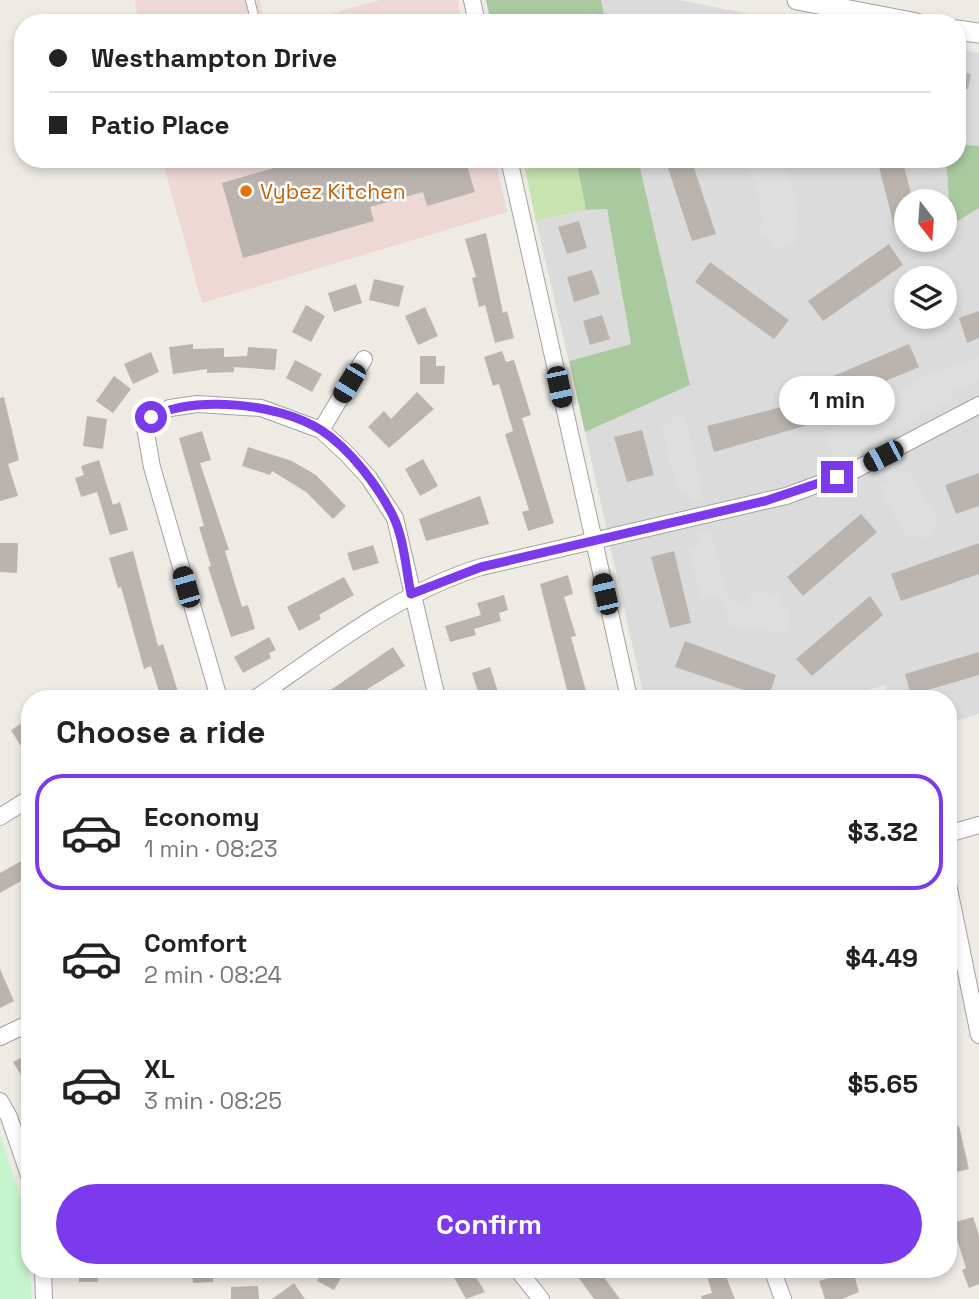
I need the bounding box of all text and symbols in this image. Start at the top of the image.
text: Westhampton Drive [91,41,337,75]
text: Patio Place [91,108,229,142]
place label: Vybez Kitchen [260,178,406,205]
marker: Vybez Kitchen [238,183,254,199]
north arrow [894,189,957,252]
map controls [894,189,957,329]
button: layers [894,266,957,329]
car [330,360,369,406]
car [545,364,574,410]
callout: 1 min [779,376,895,424]
text: 1 min [809,385,865,415]
route start [135,401,167,433]
car [860,437,907,475]
route end [821,461,853,493]
car [171,564,202,610]
car [591,571,620,617]
text: Choose a ride [56,712,266,752]
text: Economy [144,800,260,834]
icon: car [60,801,123,864]
text: $3.32 [847,815,918,849]
text: 1 min · 08:23 [144,834,278,864]
text: Comfort [144,926,247,960]
icon: car [60,927,123,990]
text: $4.49 [845,941,918,975]
text: 2 min · 08:24 [144,960,282,990]
text: XL [144,1052,175,1086]
icon: car [60,1053,123,1116]
text: $5.65 [847,1067,918,1101]
text: 3 min · 08:25 [144,1086,282,1116]
button: Confirm [56,1184,922,1264]

